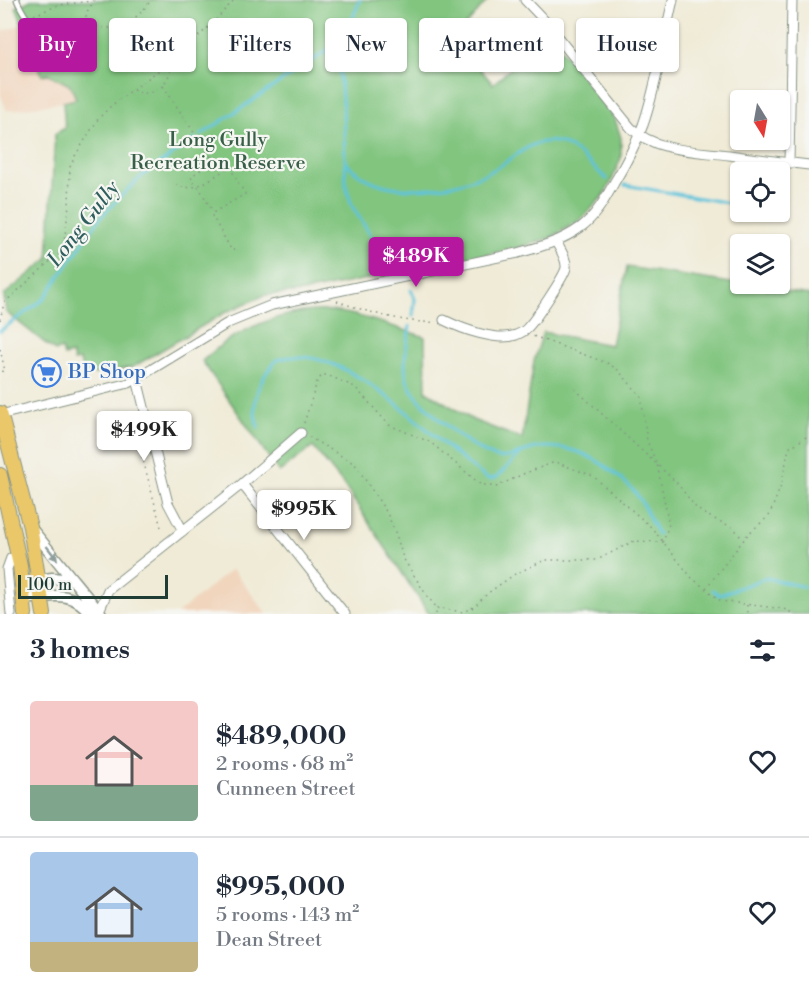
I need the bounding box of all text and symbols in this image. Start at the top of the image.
chip: Buy [18,18,97,72]
chip: Rent [109,18,196,72]
chip: Filters [208,18,313,72]
chip: New [325,18,407,72]
chip: Apartment [419,18,564,72]
chip: House [576,18,679,72]
north arrow [730,90,790,150]
map controls [730,90,790,294]
park label: Long Gully Recreation Reserve [130,128,306,176]
button: locate [730,162,790,222]
water label: Long Gully [42,175,126,273]
button: layers [730,234,790,294]
pin: $489K [374,237,458,288]
text: $489K [383,244,449,269]
supermarket icon: BP Shop [31,356,63,388]
place label: BP Shop [67,360,146,385]
pin: $499K [102,411,186,462]
text: $499K [111,418,177,443]
pin: $995K [262,490,346,541]
text: $995K [271,497,337,522]
one-way arrow [46,545,59,561]
scale bar [18,572,168,600]
text: 100 m [27,575,72,595]
text: 3 homes [30,634,130,666]
icon: filters [746,634,779,667]
text: $489,000 [216,720,347,752]
icon: home [78,725,150,797]
icon: heart [746,745,779,778]
text: 2 rooms · 68 m² [216,752,353,777]
text: Cunneen Street [216,777,356,802]
text: $995,000 [216,871,345,903]
icon: home [78,876,150,948]
icon: heart [746,896,779,929]
text: 5 rooms · 143 m² [216,903,359,928]
text: Dean Street [216,928,322,953]

